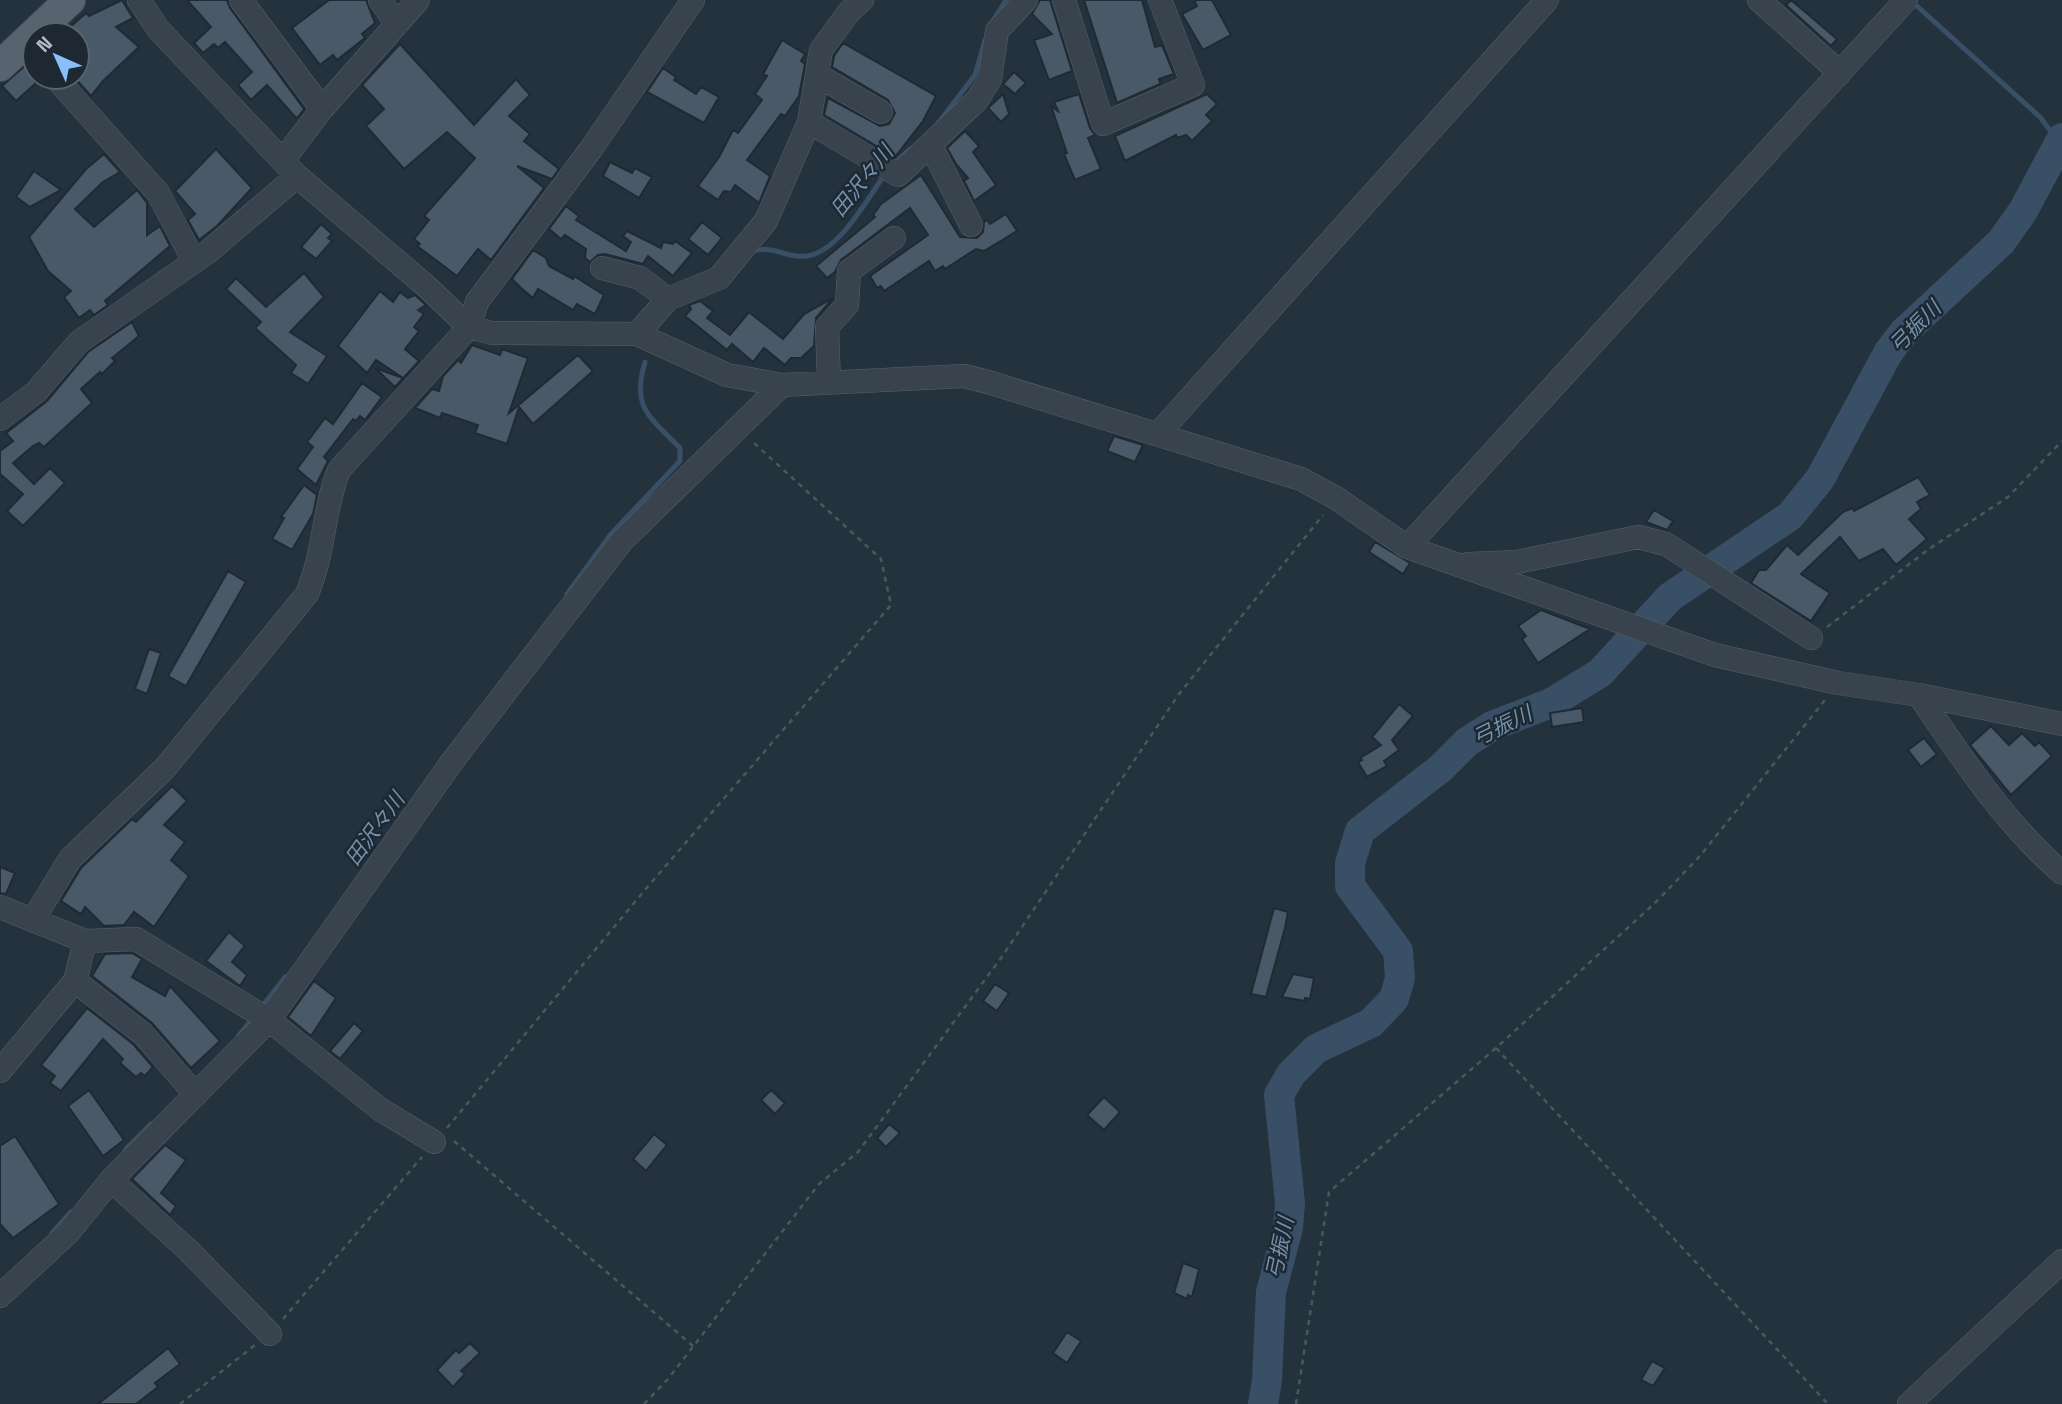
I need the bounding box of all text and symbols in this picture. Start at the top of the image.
north arrow [21,21,91,91]
text: N [31,31,58,58]
water label: 田沢々川 [825,138,900,222]
water label: 弓振川 [1883,293,1948,358]
water label: 弓振川 [1468,699,1538,751]
water label: 田沢々川 [339,785,411,871]
water label: 弓振川 [1260,1212,1300,1282]

